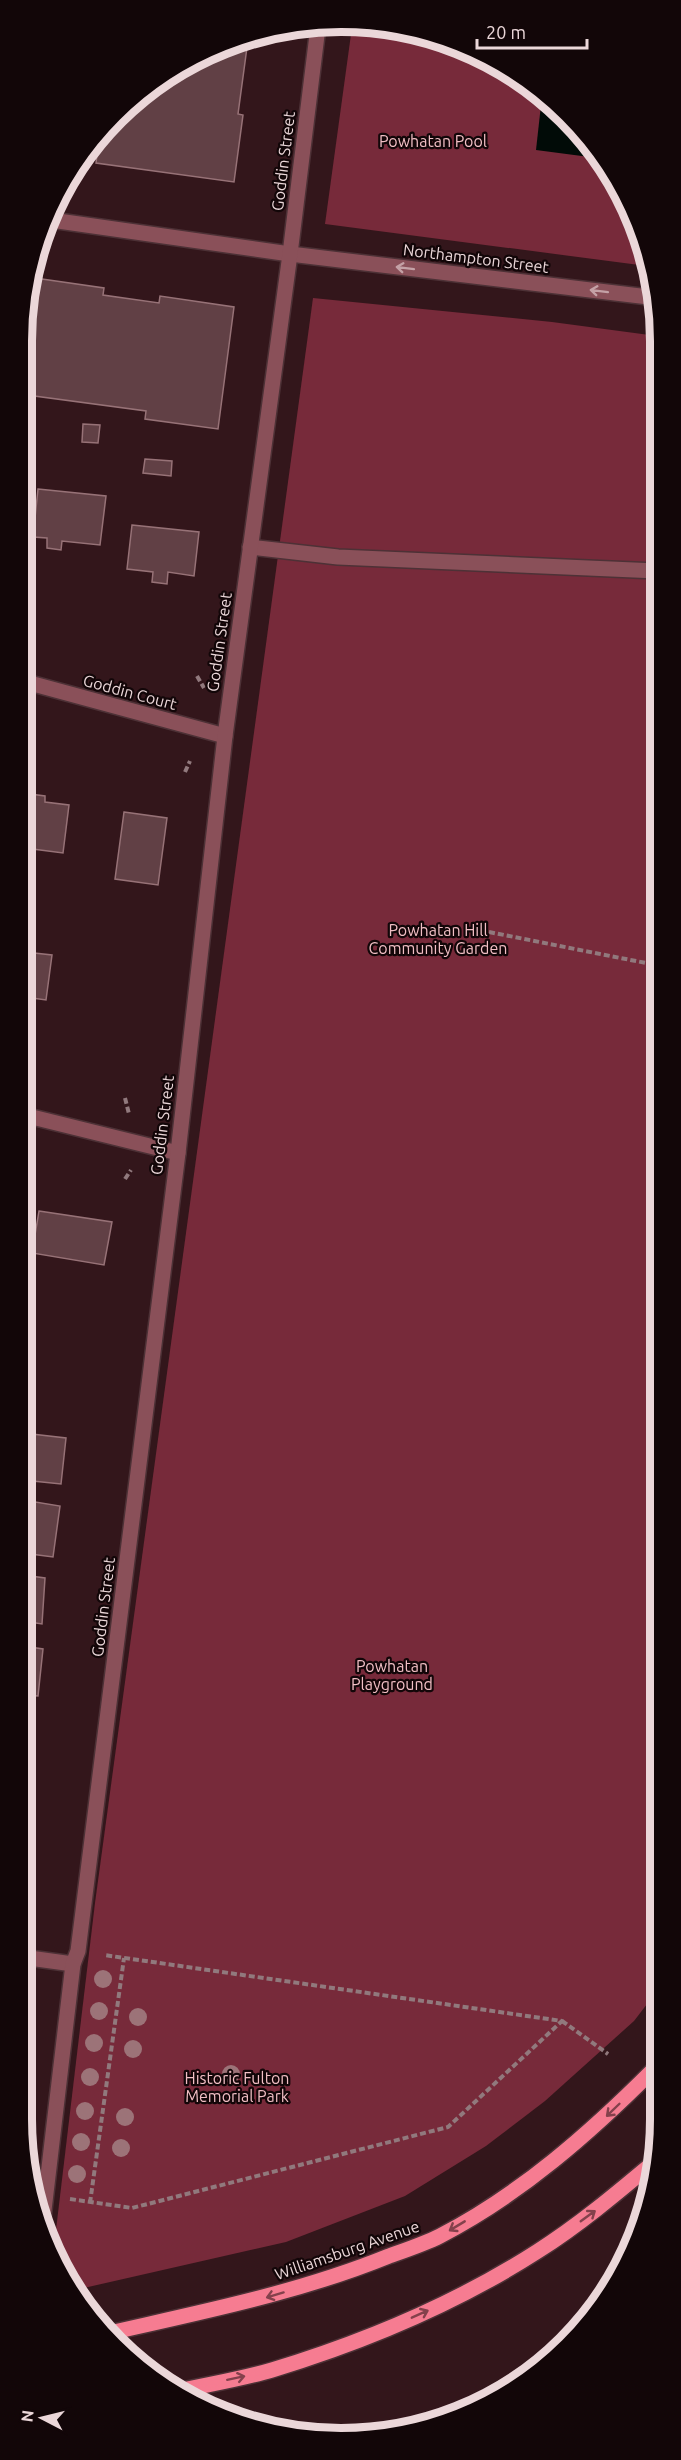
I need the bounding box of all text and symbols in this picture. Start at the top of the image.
scale bar [477,12,586,50]
text: 20 m [486,22,526,42]
street label: Goddin Street [268,110,298,212]
park label: Powhatan Pool [379,132,487,150]
street label: Northampton Street [402,240,551,276]
one-way arrow [396,262,416,273]
one-way arrow [590,286,609,297]
street label: Goddin Street [203,591,235,693]
street label: Goddin Court [81,671,179,713]
park label: Powhatan Hill Community Garden [369,921,507,957]
street label: Goddin Street [147,1074,177,1176]
street label: Goddin Street [88,1556,118,1658]
park label: Powhatan Playground [351,1657,433,1693]
park label: Historic Fulton Memorial Park [185,2069,289,2105]
one-way arrow [605,2103,620,2117]
one-way arrow [579,2210,595,2222]
street label: Williamsburg Avenue [272,2217,422,2283]
one-way arrow [448,2221,466,2232]
one-way arrow [265,2290,284,2301]
one-way arrow [410,2307,428,2319]
one-way arrow [226,2372,245,2383]
north arrow [12,2388,72,2448]
text: N [17,2409,37,2423]

